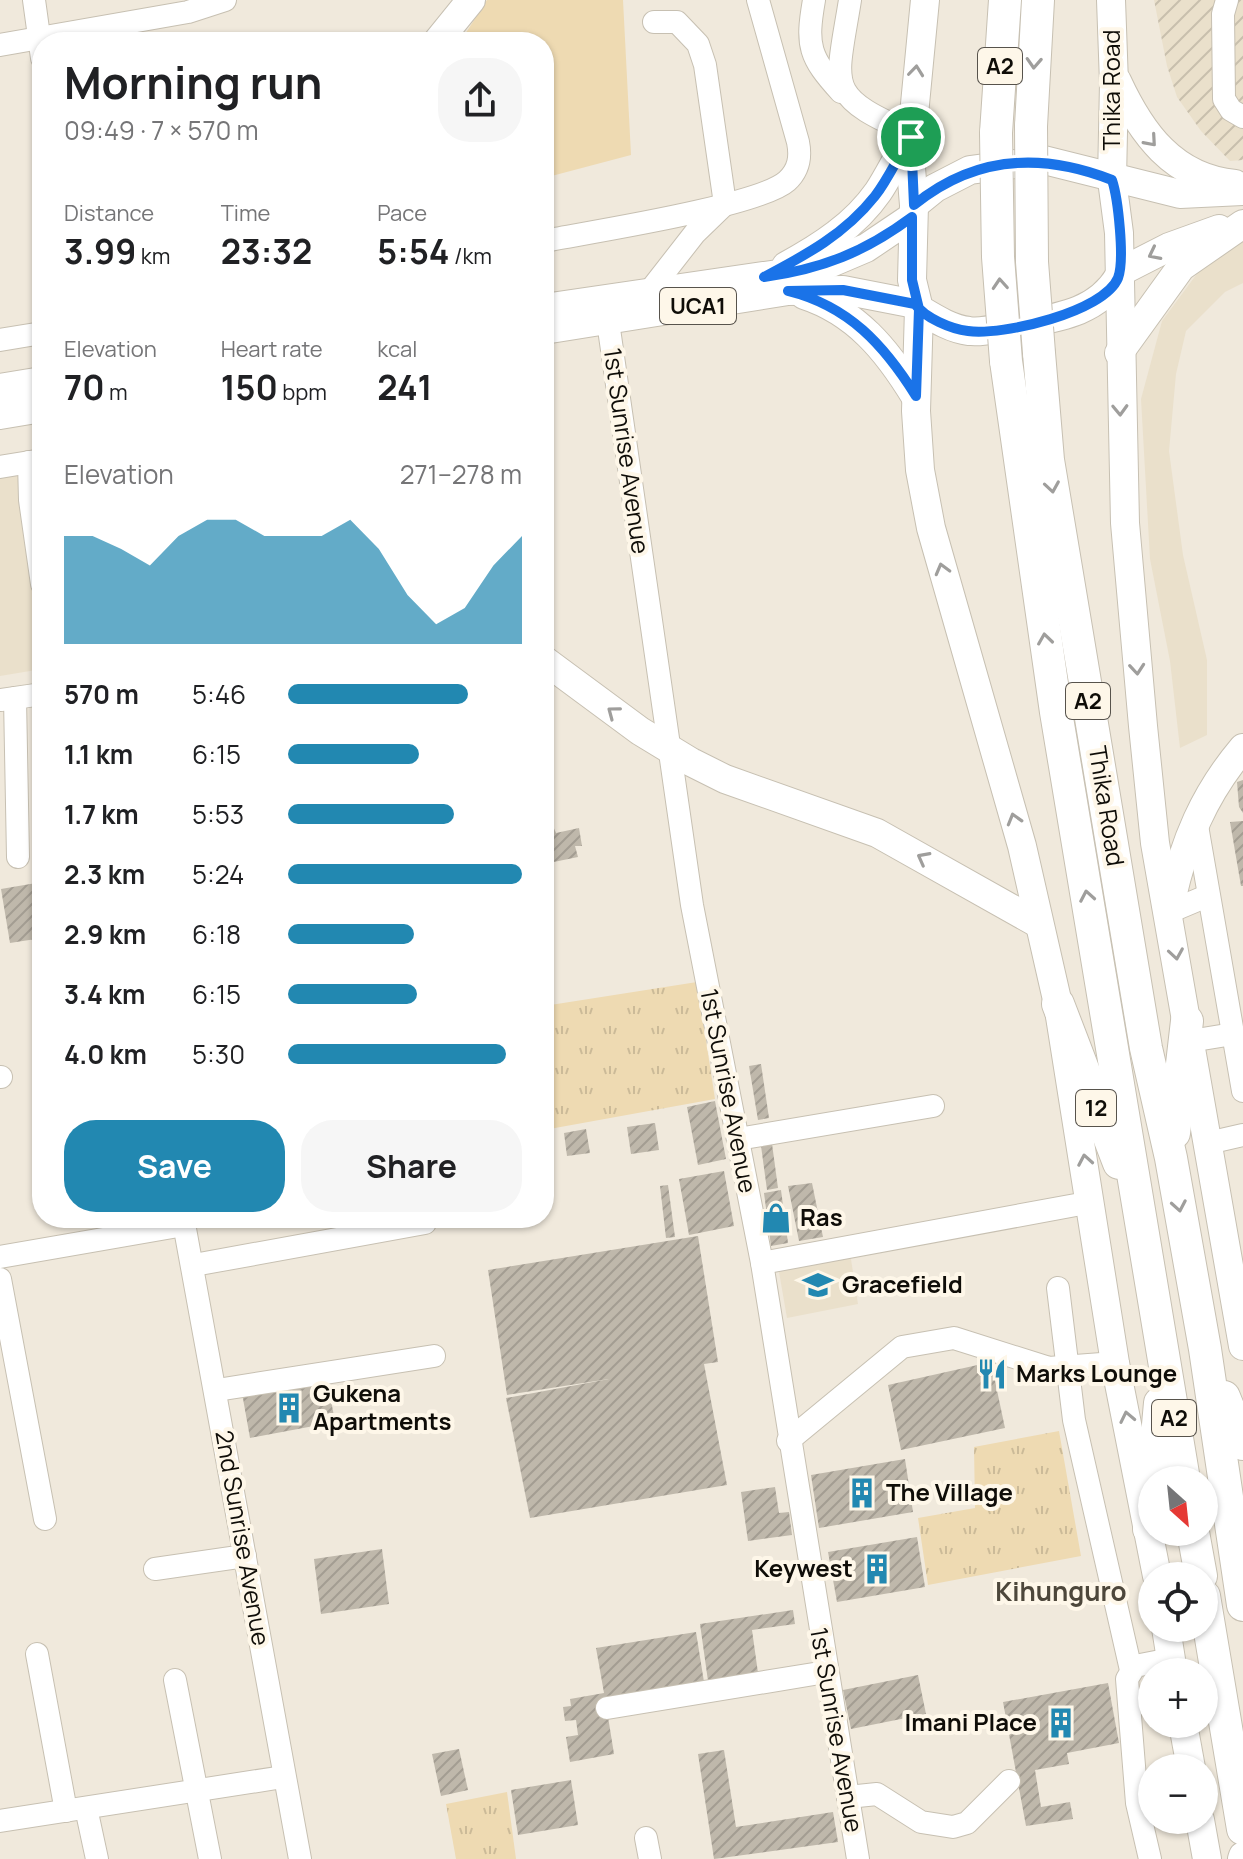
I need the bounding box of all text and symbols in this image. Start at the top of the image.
street label: Thika Road [1094,29,1127,151]
road number: A2 [978,48,1022,84]
text: Morning run [64,52,322,112]
one-way arrow [1026,57,1043,70]
button: share [438,58,522,142]
one-way arrow [908,64,925,77]
pin [877,103,945,171]
text: 09:49 · 7 × 570 m [64,112,259,148]
icon: arrive [889,115,933,159]
one-way arrow [1141,131,1156,146]
text: Distance [64,198,154,228]
text: Time [221,198,270,228]
text: Pace [377,198,427,228]
text: 3.99 [64,228,136,274]
text: 23:32 [221,228,312,274]
text: 5:54 [377,228,450,274]
text: km [136,241,170,271]
text: /km [450,241,492,271]
one-way arrow [1148,245,1162,260]
one-way arrow [992,277,1009,290]
road number: UCA1 [660,288,736,324]
text: Elevation [64,334,157,364]
text: Heart rate [221,334,323,364]
text: kcal [377,334,417,364]
street label: 1st Sunrise Avenue [597,346,658,556]
text: 70 [64,364,105,410]
text: 150 [221,364,278,410]
text: 241 [377,364,432,410]
text: m [105,377,128,407]
text: bpm [278,377,327,407]
one-way arrow [1111,404,1128,417]
text: Elevation [64,456,174,492]
text: 271–278 m [400,456,522,492]
one-way arrow [1043,480,1060,493]
one-way arrow [934,563,951,577]
one-way arrow [1037,632,1054,646]
one-way arrow [1128,663,1145,676]
text: 570 m [64,676,139,712]
text: 5:46 [192,676,246,712]
road number: A2 [1066,683,1110,719]
one-way arrow [607,707,622,721]
text: 1.1 km [64,736,133,772]
text: 6:15 [192,736,241,772]
street label: Thika Road [1082,743,1133,868]
text: 1.7 km [64,796,139,832]
text: 5:53 [192,796,244,832]
one-way arrow [1007,812,1023,826]
one-way arrow [916,852,931,867]
text: 2.3 km [64,856,145,892]
text: 5:24 [192,856,244,892]
one-way arrow [1079,889,1096,902]
text: 2.9 km [64,916,146,952]
text: 6:18 [192,916,241,952]
one-way arrow [1166,948,1183,961]
text: 3.4 km [64,976,145,1012]
text: 6:15 [192,976,241,1012]
street label: 1st Sunrise Avenue [693,986,765,1196]
text: 4.0 km [64,1036,147,1072]
text: 5:30 [192,1036,245,1072]
road number: 12 [1076,1090,1116,1126]
button: Save [64,1120,285,1212]
button: Share [301,1120,522,1212]
one-way arrow [1077,1154,1094,1167]
one-way arrow [1170,1199,1187,1213]
place label: Ras [800,1200,843,1233]
shop icon: Ras [759,1201,793,1235]
place label: Gracefield [842,1267,963,1300]
school or university icon: Gracefield [801,1268,835,1302]
place label: Marks Lounge [1016,1356,1177,1389]
restaurant icon: Marks Lounge [975,1357,1009,1391]
place label: Gukena Apartments [313,1376,452,1437]
building icon: Gukena Apartments [272,1391,306,1425]
road number: A2 [1152,1400,1196,1436]
one-way arrow [1119,1411,1136,1424]
street label: 2nd Sunrise Avenue [208,1428,279,1648]
north arrow [1138,1466,1218,1546]
map controls [1138,1466,1218,1834]
place label: The Village [886,1475,1013,1508]
building icon: The Village [845,1476,879,1510]
place label: Keywest [754,1551,853,1584]
building icon: Keywest [860,1552,894,1586]
button: locate [1138,1562,1218,1642]
district label: Kihunguro [995,1573,1127,1609]
street label: 1st Sunrise Avenue [803,1625,872,1835]
button: + [1138,1658,1218,1738]
place label: Imani Place [905,1705,1037,1738]
building icon: Imani Place [1044,1706,1078,1740]
button: − [1138,1754,1218,1834]

